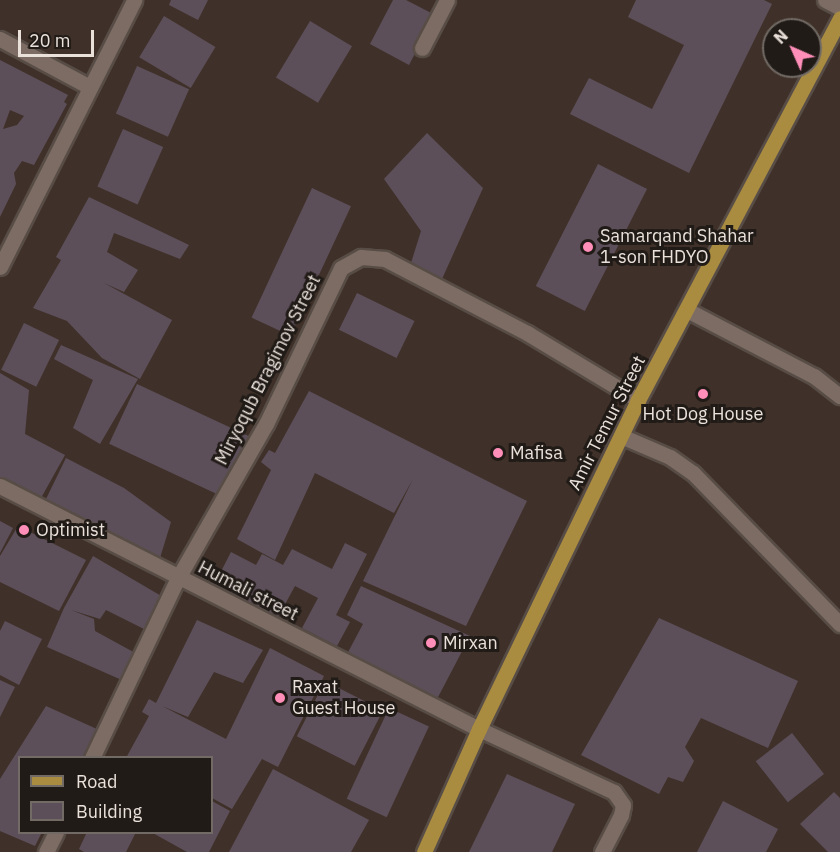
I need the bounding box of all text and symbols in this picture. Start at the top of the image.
scale bar [21,18,98,56]
north arrow [762,18,822,78]
text: N [770,26,792,48]
text: 20 m [29,29,71,52]
place label: Samarqand Shahar 1-son FHDYO [600,226,754,268]
marker: Samarqand Shahar 1-son FHDYO [581,240,595,254]
street label: Miryoqub Bragimov Street [211,271,325,469]
street label: Amir Temur Street [564,352,650,494]
marker: Hot Dog House [696,387,710,401]
place label: Hot Dog House [643,403,763,425]
place label: Mafisa [510,442,563,464]
marker: Mafisa [491,446,505,460]
place label: Optimist [36,519,105,541]
marker: Optimist [17,523,31,537]
street label: Humali street [194,557,302,625]
place label: Mirxan [443,632,498,654]
marker: Mirxan [424,636,438,650]
place label: Raxat Guest House [292,677,395,720]
marker: Raxat Guest House [273,691,287,705]
legend [18,756,213,834]
text: Road [76,770,117,793]
text: Building [76,800,142,823]

